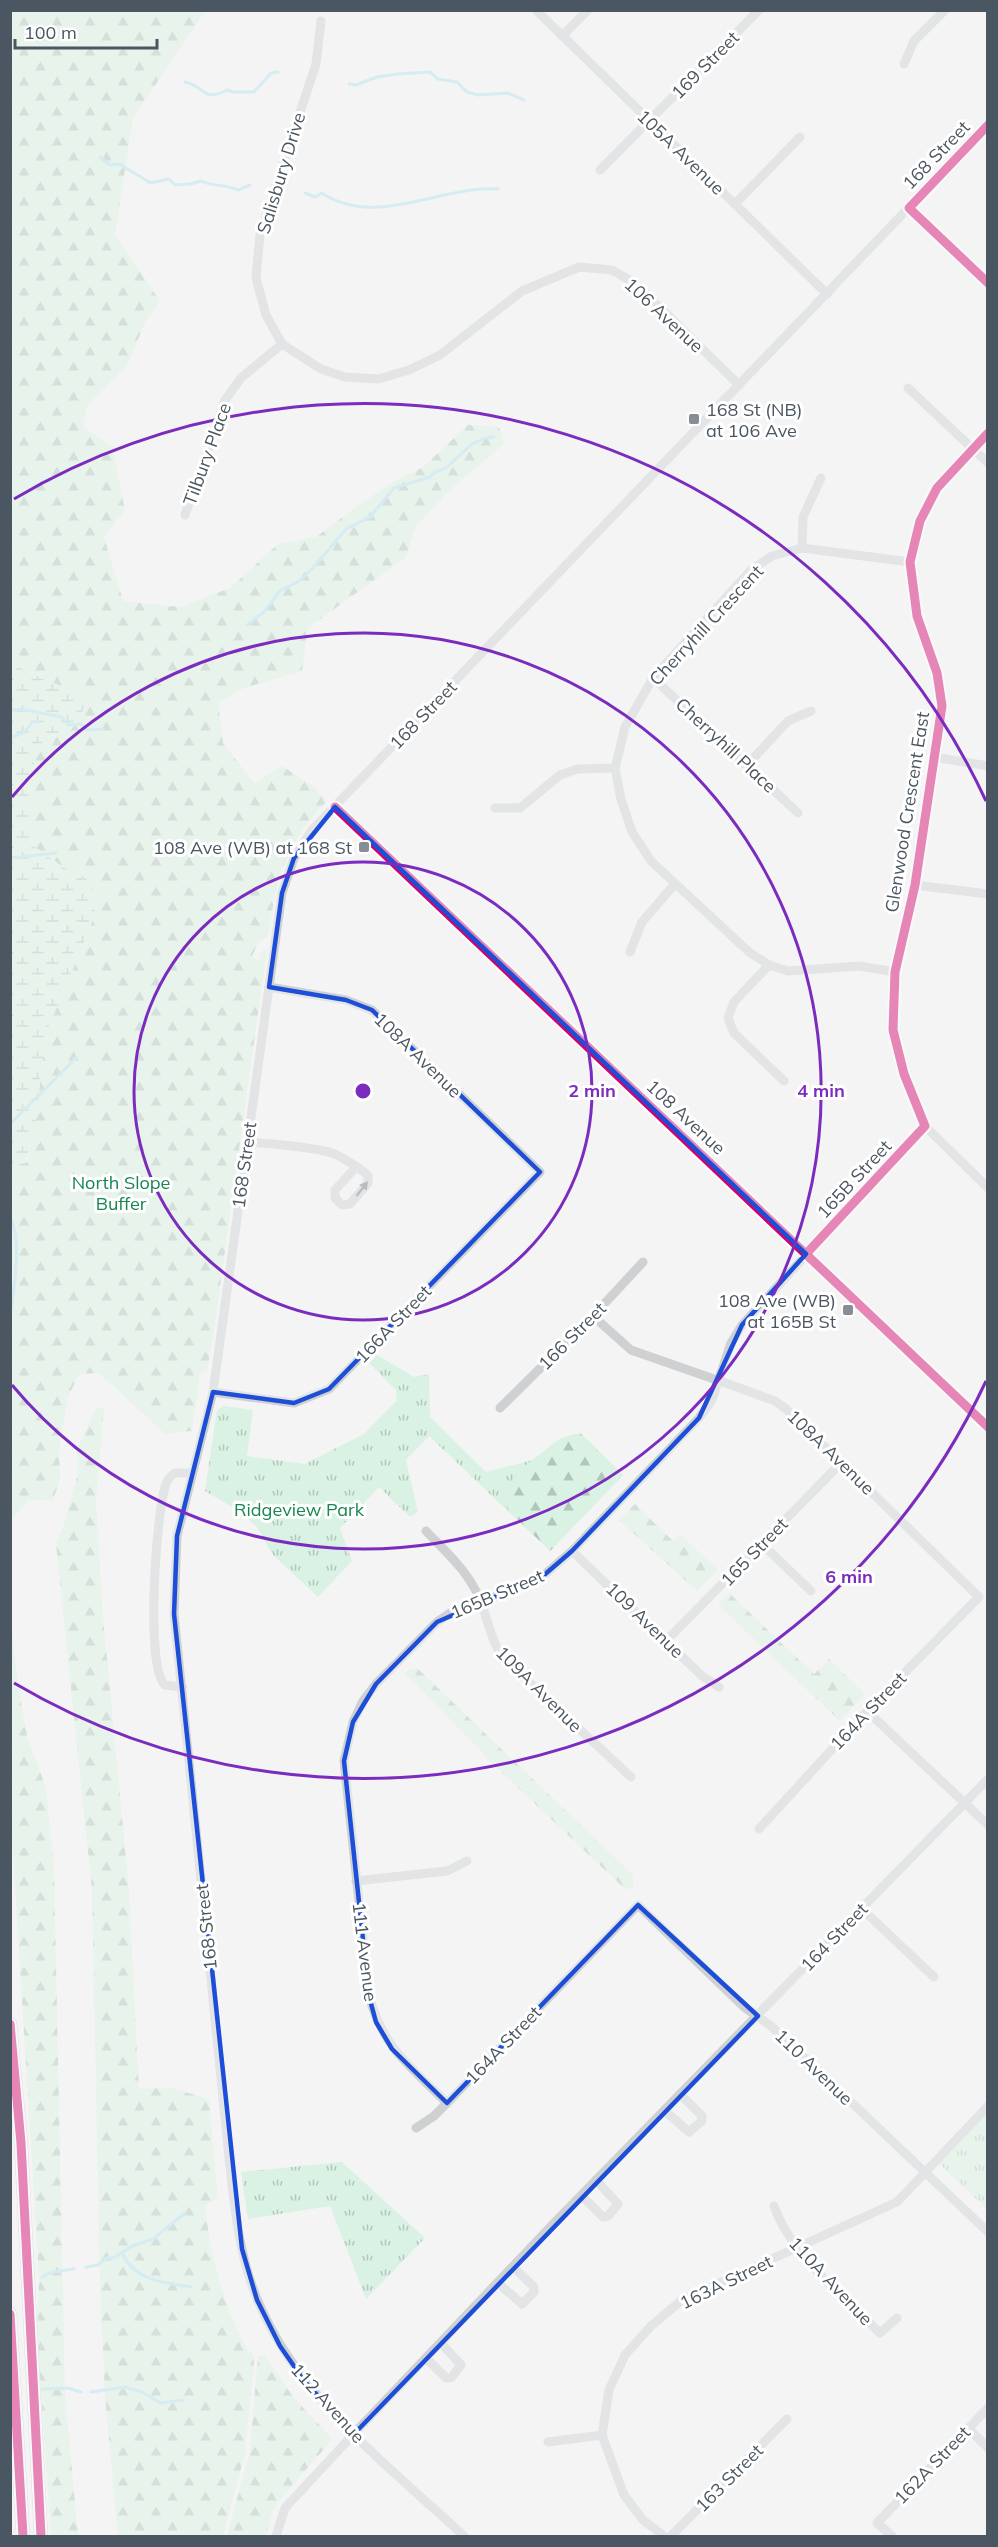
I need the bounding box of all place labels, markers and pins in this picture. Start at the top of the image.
place label: 168 St (NB) at 106 Ave [706,398,802,442]
marker: 168 St (NB) at 106 Ave [687,412,701,426]
place label: 108 Ave (WB) at 168 St [153,836,352,859]
marker: 108 Ave (WB) at 168 St [357,840,371,854]
centre of rings [353,1081,373,1101]
place label: 108 Ave (WB) at 165B St [718,1289,836,1333]
marker: 108 Ave (WB) at 165B St [841,1303,855,1317]

